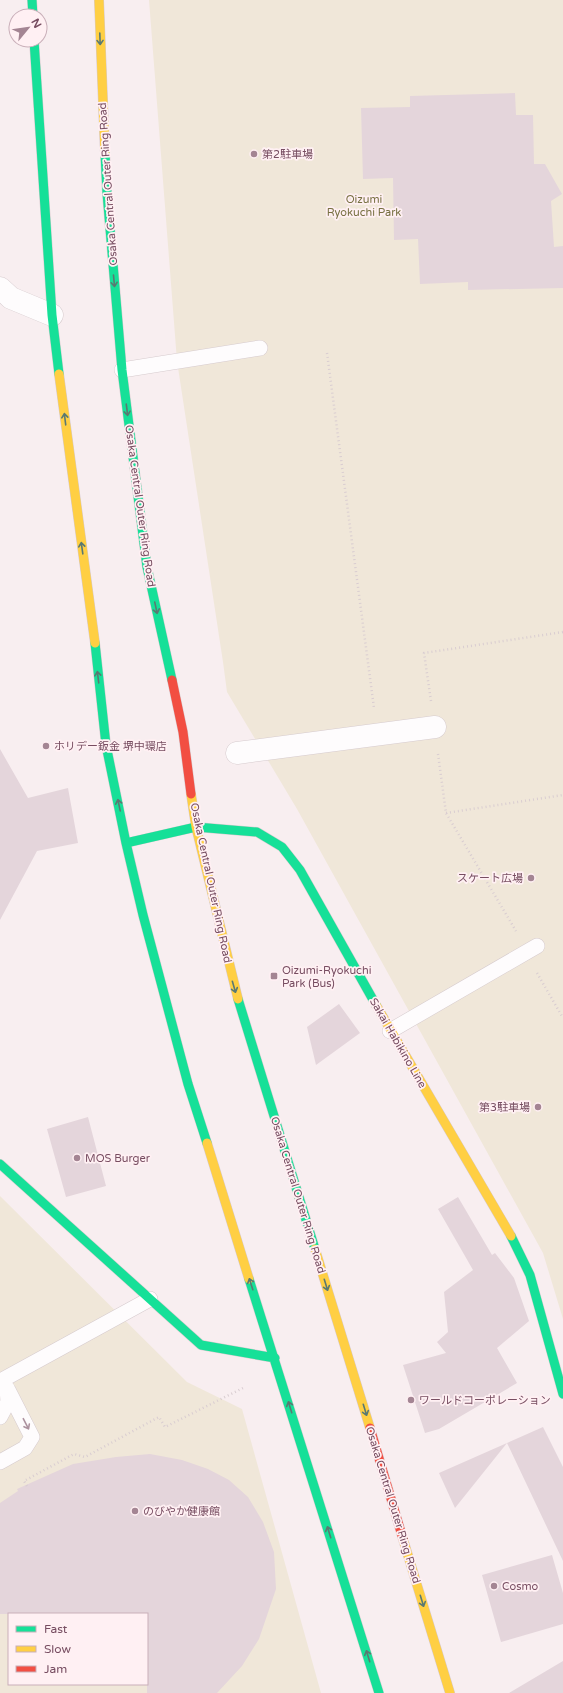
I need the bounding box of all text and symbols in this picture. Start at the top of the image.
north arrow [8,8,48,48]
text: N [28,16,44,30]
one-way arrow [97,32,104,45]
street label: Osaka Central Outer Ring Road [96,102,120,266]
place label: 第2駐車場 [262,148,313,161]
marker: 第2駐車場 [249,149,259,159]
park label: Oizumi Ryokuchi Park [327,193,401,219]
one-way arrow [111,274,118,287]
one-way arrow [123,403,131,416]
one-way arrow [61,413,68,426]
street label: Osaka Central Outer Ring Road [122,424,158,588]
one-way arrow [78,542,86,555]
one-way arrow [152,601,160,614]
one-way arrow [94,671,102,684]
place label: ホリデー鈑金 堺中環店 [54,740,167,753]
marker: ホリデー鈑金 堺中環店 [41,741,51,751]
one-way arrow [114,799,122,812]
street label: Osaka Central Outer Ring Road [188,802,234,964]
place label: スケート広場 [457,872,523,885]
marker: スケート広場 [526,873,536,883]
place label: Oizumi-Ryokuchi Park (Bus) [282,964,371,990]
marker: Oizumi-Ryokuchi Park (Bus) [269,971,279,981]
one-way arrow [231,981,238,994]
street label: Sakai Habikino Line [367,996,429,1090]
place label: 第3駐車場 [479,1101,530,1114]
marker: 第3駐車場 [533,1102,543,1112]
street label: Osaka Central Outer Ring Road [268,1115,328,1275]
place label: MOS Burger [85,1152,151,1165]
marker: MOS Burger [72,1153,82,1163]
one-way arrow [247,1277,254,1290]
one-way arrow [323,1279,330,1292]
place label: ワールドコーポレーション [419,1394,551,1407]
marker: ワールドコーポレーション [406,1395,416,1405]
one-way arrow [286,1401,293,1414]
one-way arrow [362,1403,369,1416]
one-way arrow [23,1418,30,1430]
street label: Osaka Central Outer Ring Road [363,1425,423,1585]
place label: のびやか健康館 [143,1505,220,1518]
marker: のびやか健康館 [130,1506,140,1516]
one-way arrow [325,1525,332,1538]
place label: Cosmo [502,1580,539,1593]
marker: Cosmo [489,1581,499,1591]
one-way arrow [419,1594,426,1607]
legend [8,1613,148,1685]
text: Fast [44,1622,68,1636]
text: Slow [44,1642,71,1656]
one-way arrow [364,1649,371,1662]
text: Jam [44,1662,67,1676]

